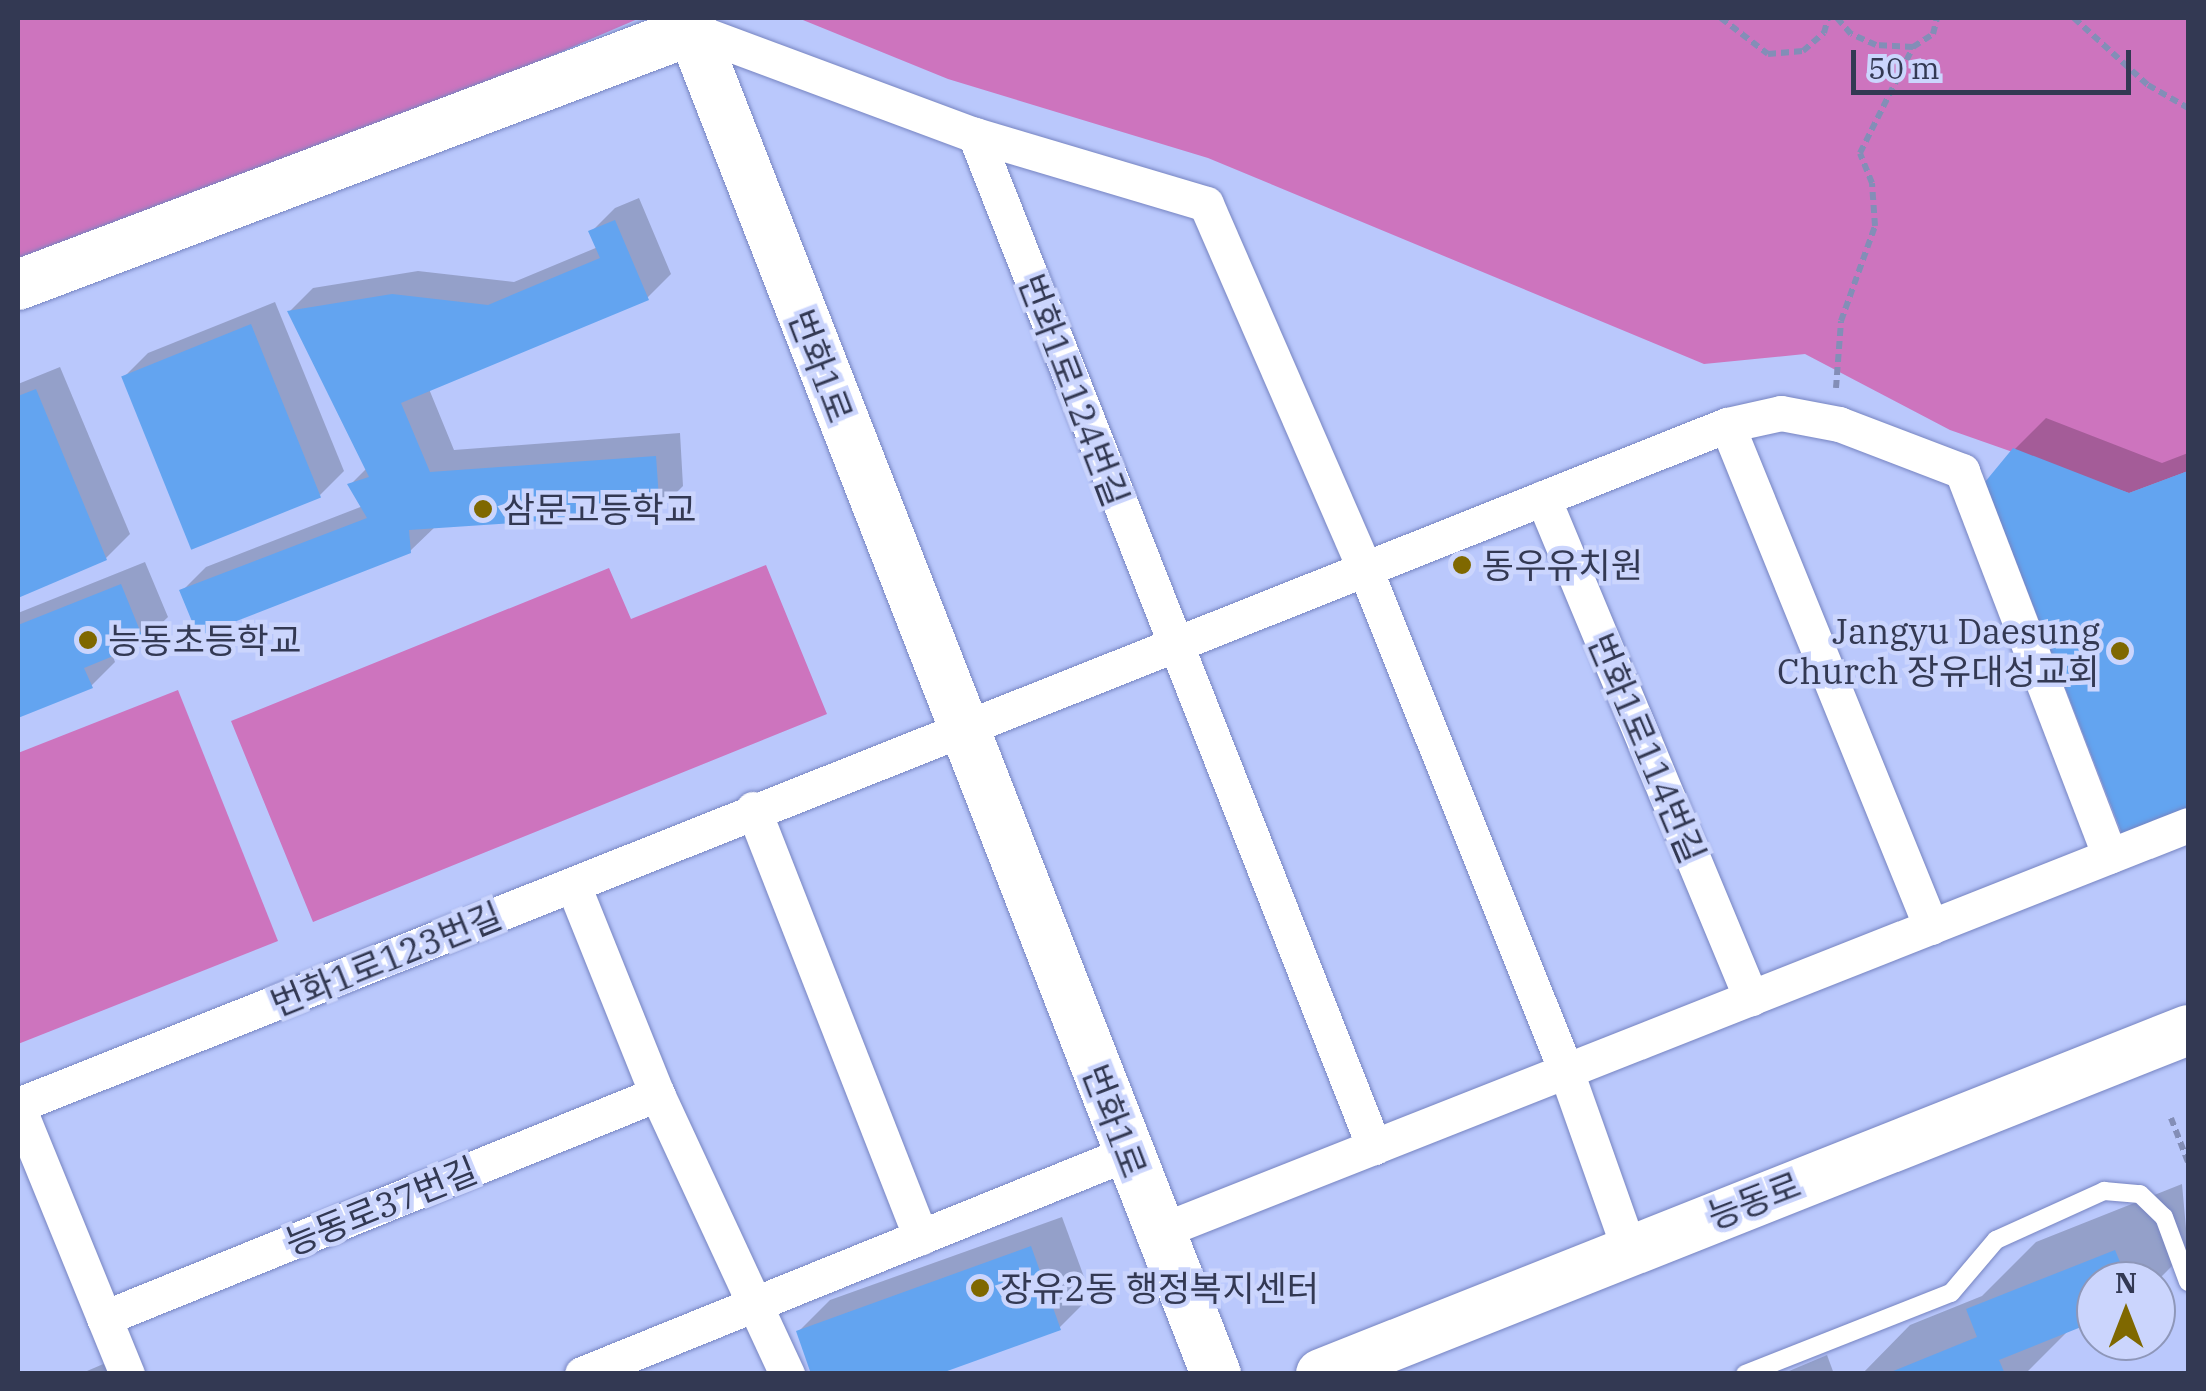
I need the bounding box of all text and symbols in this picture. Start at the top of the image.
scale bar [1856,30,2136,92]
text: 50 m [1868,48,1940,87]
street label: 번화1로124번길 [1010,268,1138,512]
street label: 번화1로 [780,304,862,428]
place label: 삼문고등학교 [503,488,696,530]
marker: 삼문고등학교 [472,498,494,520]
place label: 동우유치원 [1482,544,1643,586]
marker: 동우유치원 [1451,554,1473,576]
place label: Jangyu Daesung Church 장유대성교회 [1777,610,2100,692]
place label: 능동초등학교 [108,619,301,661]
street label: 번화1로114번길 [1580,627,1714,869]
marker: 능동초등학교 [77,629,99,651]
marker: Jangyu Daesung Church 장유대성교회 [2109,640,2131,662]
street label: 번화1로123번길 [265,894,507,1024]
street label: 번화1로 [1074,1059,1156,1183]
street label: 능동로37번길 [279,1149,483,1263]
street label: 능동로 [1701,1163,1807,1237]
north arrow [2076,1261,2176,1361]
text: N [2115,1264,2137,1301]
place label: 장유2동 행정복지센터 [1000,1267,1319,1309]
marker: 장유2동 행정복지센터 [969,1277,991,1299]

